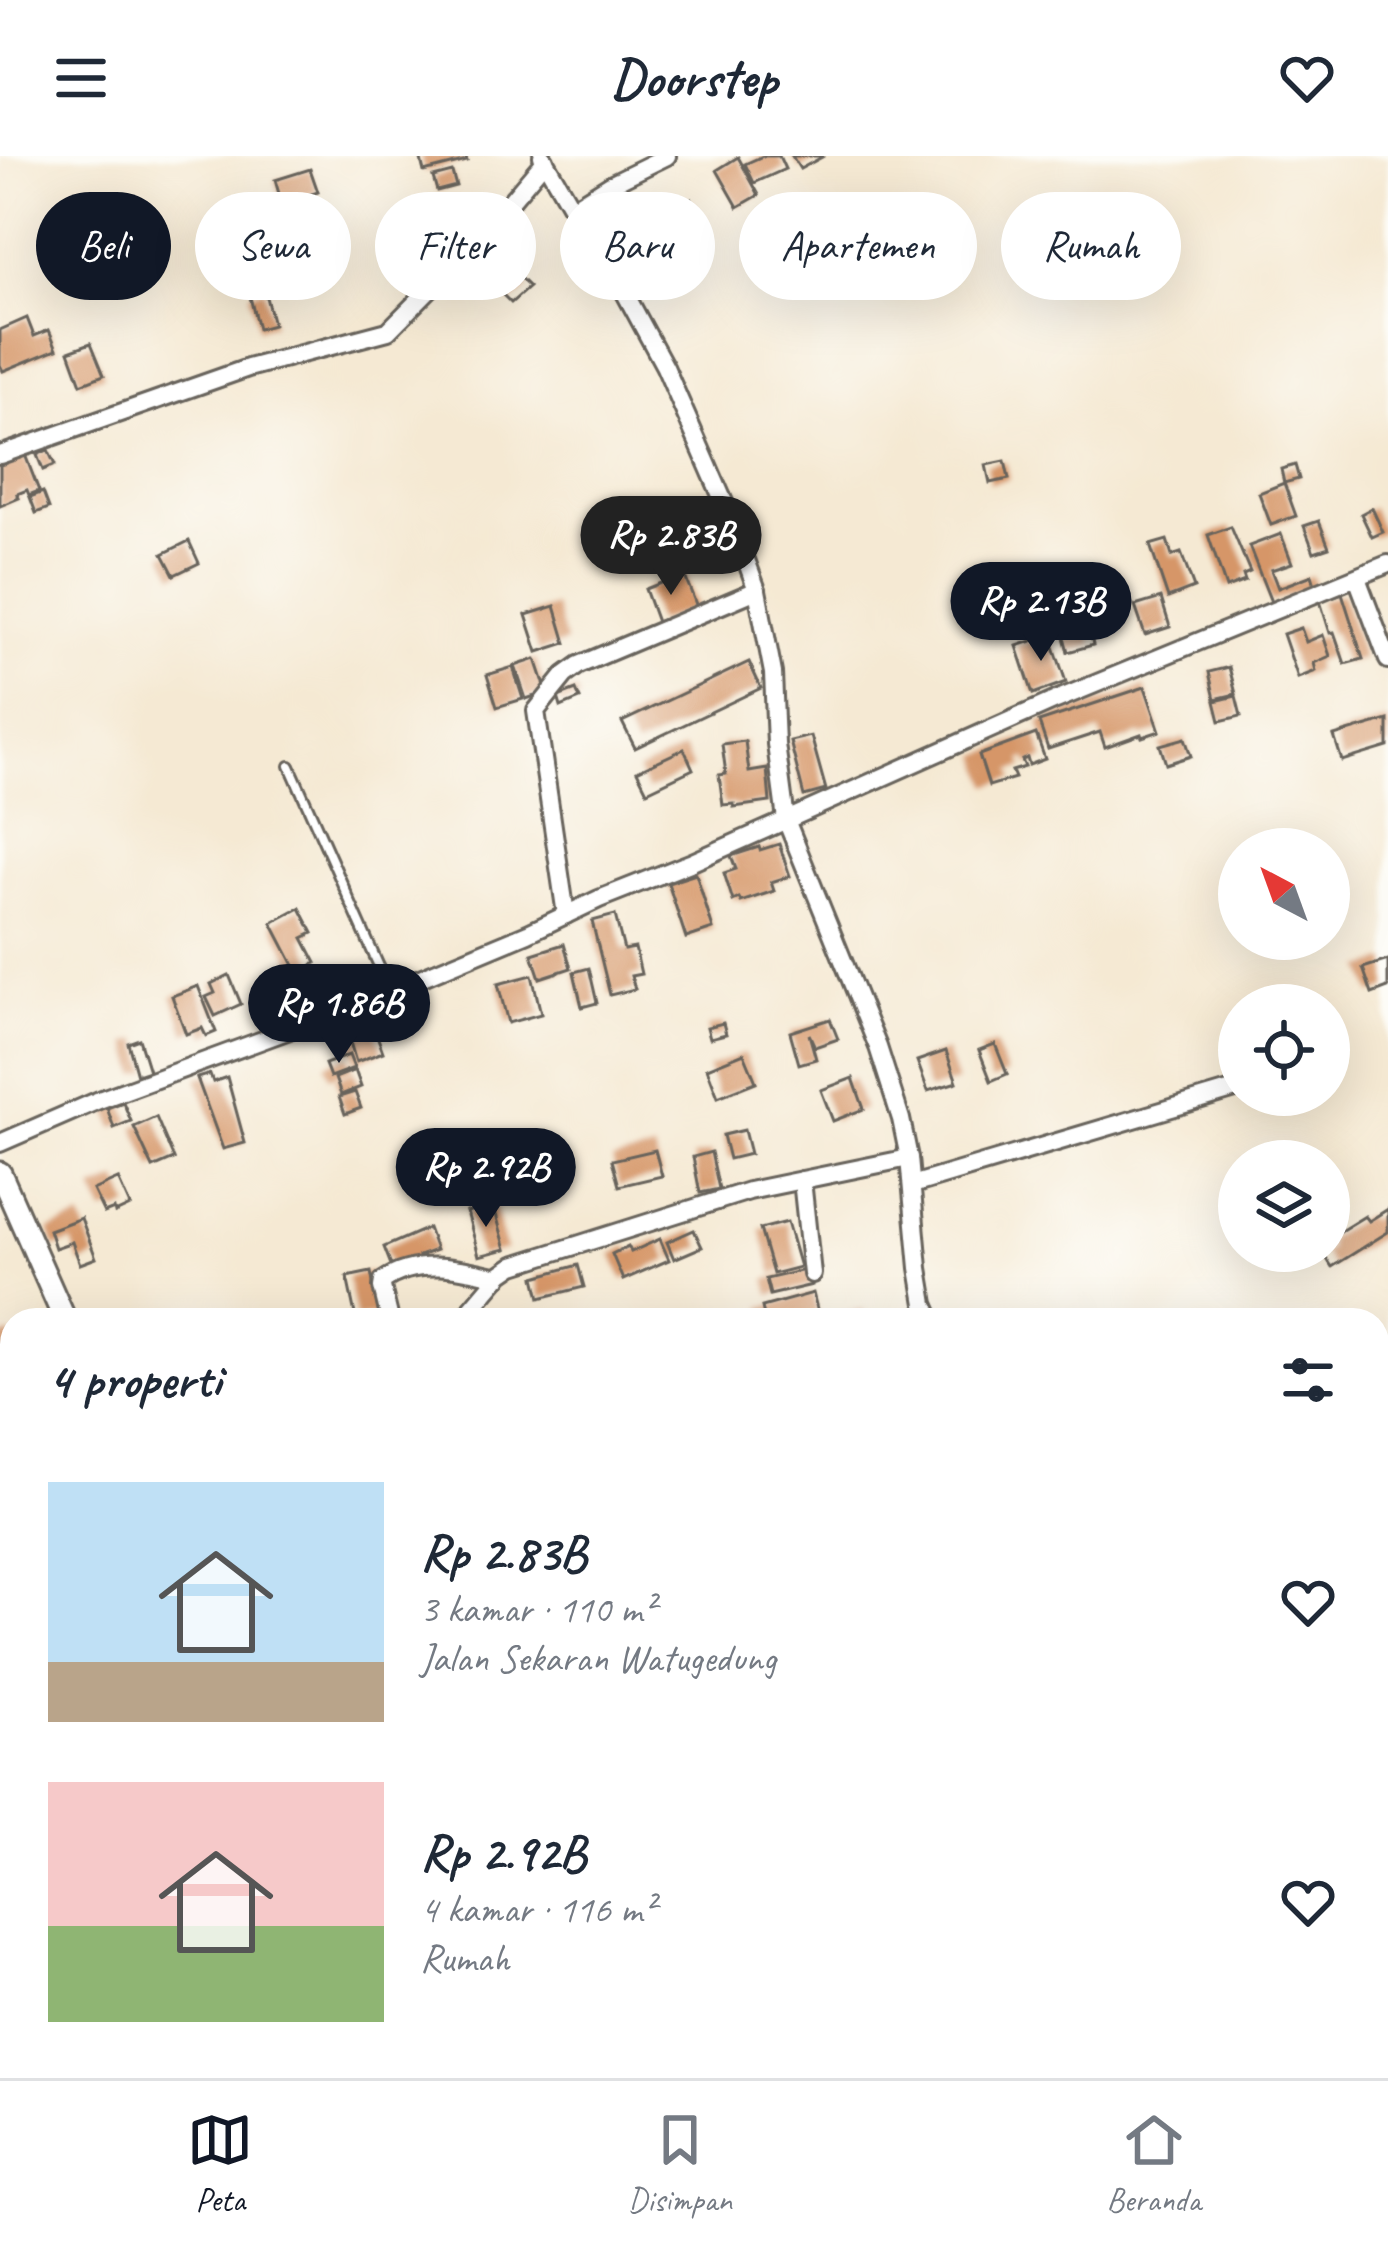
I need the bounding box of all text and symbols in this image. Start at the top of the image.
text: Doorstep [611,44,777,112]
icon: menu [48,45,114,111]
icon: heart [1274,45,1340,111]
chip: Beli [36,192,171,300]
chip: Sewa [195,192,351,300]
chip: Filter [375,192,536,300]
chip: Baru [560,192,715,300]
chip: Apartemen [739,192,977,300]
chip: Rumah [1001,192,1181,300]
pin: Rp 2.83B [547,496,795,598]
text: Rp 2.83B [608,510,734,559]
pin: Rp 2.13B [917,562,1165,664]
text: Rp 2.13B [978,576,1104,625]
north arrow [1218,828,1350,960]
map controls [1218,828,1350,1272]
pin: Rp 1.86B [215,964,463,1066]
text: Rp 1.86B [275,978,403,1027]
button: locate [1218,984,1350,1116]
pin: Rp 2.92B [362,1128,610,1230]
button: layers [1218,1140,1350,1272]
text: Rp 2.92B [423,1142,549,1191]
icon: filters [1275,1347,1341,1413]
text: 4 properti [48,1348,221,1412]
text: Rp 2.83B [420,1521,586,1585]
icon: home [144,1530,288,1674]
icon: heart [1275,1569,1341,1635]
text: 3 kamar · 110 m² [420,1585,654,1634]
text: Jalan Sekaran Watugedung [420,1634,776,1683]
text: Rp 2.92B [420,1821,585,1885]
icon: home [144,1830,288,1974]
icon: heart [1275,1869,1341,1935]
text: 4 kamar · 116 m² [420,1885,654,1934]
text: Rumah [420,1934,509,1983]
tab: Peta [187,2107,253,2221]
tab: Disimpan [628,2107,732,2221]
tab: Beranda [1106,2107,1201,2221]

